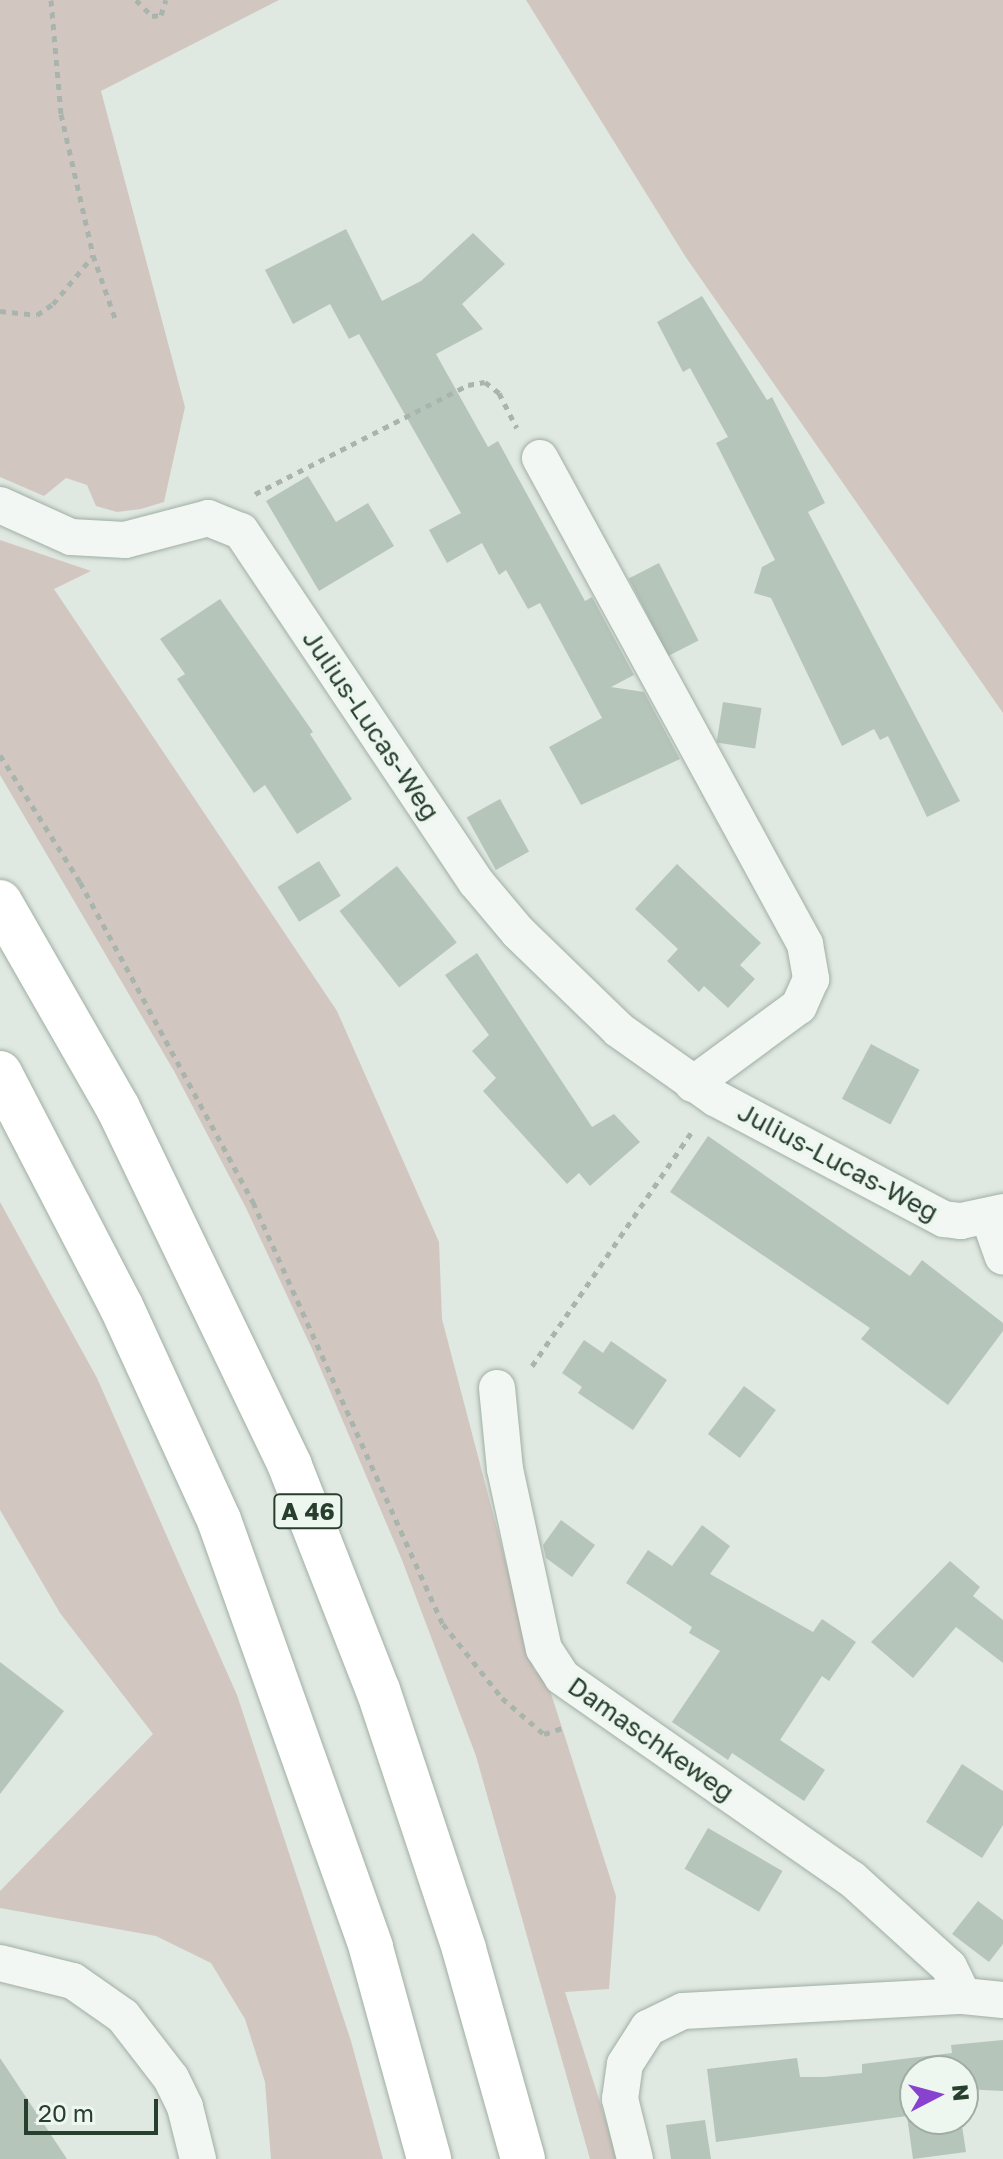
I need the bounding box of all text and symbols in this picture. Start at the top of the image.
street label: Julius-Lucas-Weg [296,624,446,826]
street label: Julius-Lucas-Weg [733,1096,943,1228]
road number: A 46 [272,1491,344,1531]
street label: Damaschkeweg [562,1670,740,1808]
north arrow [899,2055,979,2135]
scale bar [28,2083,162,2133]
text: N [947,2083,976,2102]
text: 20 m [38,2098,94,2127]

